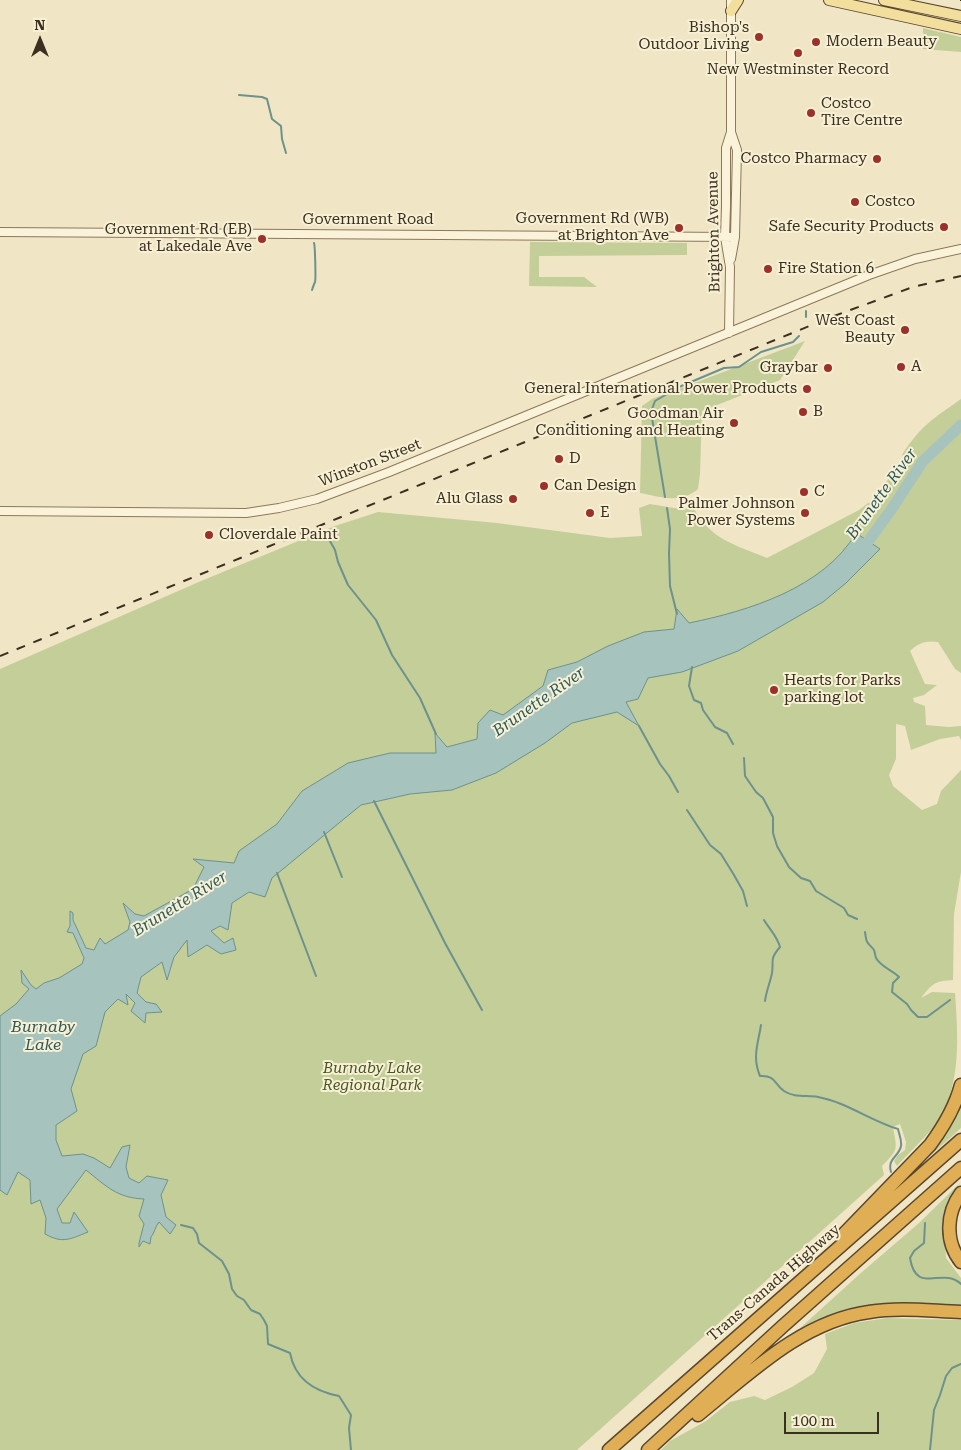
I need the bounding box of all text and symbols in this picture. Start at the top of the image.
north arrow [15,15,65,65]
text: N [35,17,45,33]
place label: Bishop's Outdoor Living [639,19,749,54]
marker: Bishop's Outdoor Living [753,31,765,43]
place label: Modern Beauty [826,33,937,51]
marker: Modern Beauty [810,36,822,48]
marker: New Westminster Record [792,47,804,59]
place label: New Westminster Record [707,61,889,79]
place label: Costco Tire Centre [821,95,902,130]
marker: Costco Tire Centre [805,107,817,119]
place label: Costco Pharmacy [740,150,867,168]
marker: Costco Pharmacy [871,153,883,165]
street label: Brighton Avenue [704,171,724,293]
place label: Costco [865,193,915,211]
marker: Costco [849,196,861,208]
place label: Government Rd (WB) at Brighton Ave [516,210,669,245]
street label: Government Road [302,211,434,229]
place label: Safe Security Products [769,218,934,236]
place label: Government Rd (EB) at Lakedale Ave [105,221,252,256]
marker: Safe Security Products [938,221,950,233]
marker: Government Rd (WB) at Brighton Ave [673,222,685,234]
marker: Government Rd (EB) at Lakedale Ave [256,233,268,245]
place label: Fire Station 6 [778,260,874,278]
marker: Fire Station 6 [762,263,774,275]
place label: West Coast Beauty [815,312,895,347]
marker: West Coast Beauty [899,324,911,336]
place label: A [911,358,921,376]
place label: Graybar [760,359,818,377]
marker: A [895,361,907,373]
marker: Graybar [822,362,834,374]
place label: General International Power Products [524,380,797,398]
marker: General International Power Products [801,383,813,395]
place label: B [813,403,823,421]
place label: Goodman Air Conditioning and Heating [536,405,724,440]
marker: B [797,406,809,418]
marker: Goodman Air Conditioning and Heating [728,417,740,429]
street label: Winston Street [316,435,424,491]
water label: Brunette River [843,445,921,543]
place label: D [569,450,581,468]
marker: D [553,453,565,465]
place label: Can Design [554,477,636,495]
marker: Can Design [538,480,550,492]
place label: C [814,483,825,501]
marker: C [798,486,810,498]
place label: Alu Glass [436,490,503,508]
marker: Alu Glass [507,493,519,505]
place label: Palmer Johnson Power Systems [678,495,795,530]
place label: E [600,504,610,522]
marker: E [584,507,596,519]
marker: Palmer Johnson Power Systems [799,507,811,519]
place label: Cloverdale Paint [219,526,338,544]
marker: Cloverdale Paint [203,529,215,541]
water label: Brunette River [489,663,589,741]
place label: Hearts for Parks parking lot [784,672,901,707]
marker: Hearts for Parks parking lot [768,684,780,696]
water label: Brunette River [129,867,231,941]
water label: Burnaby Lake [11,1017,75,1055]
park label: Burnaby Lake Regional Park [322,1060,422,1095]
street label: Trans-Canada Highway [704,1221,844,1345]
scale bar [786,1402,881,1434]
text: 100 m [792,1412,835,1430]

